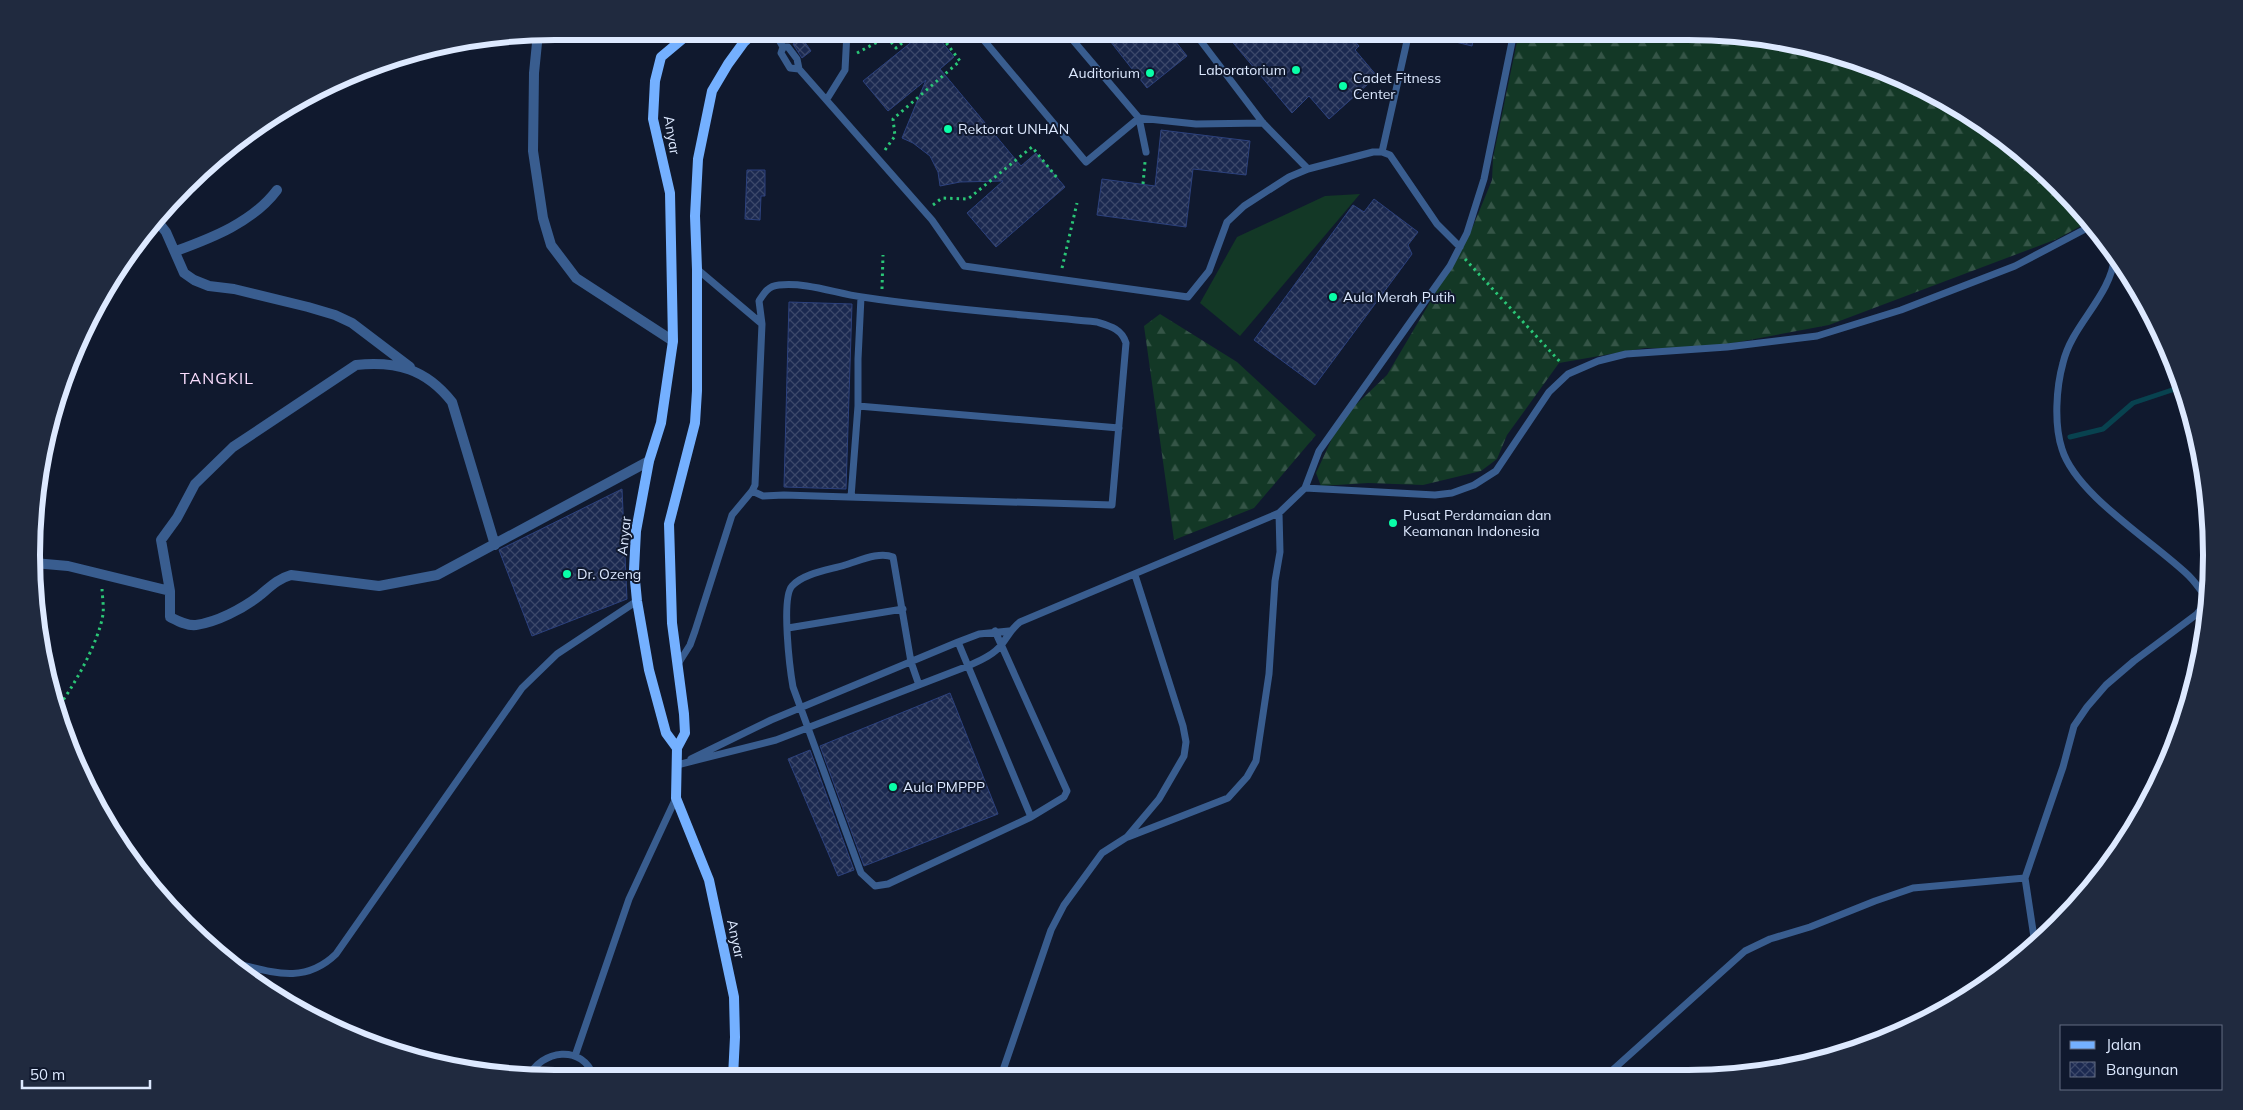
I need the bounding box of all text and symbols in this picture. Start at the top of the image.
place label: Laboratorium [1199,61,1286,79]
place label: Auditorium [1068,64,1140,82]
marker: Laboratorium [1290,64,1302,76]
marker: Auditorium [1144,67,1156,79]
place label: Cadet Fitness Center [1353,69,1441,103]
marker: Cadet Fitness Center [1337,80,1349,92]
street label: Anyar [660,114,684,157]
place label: Rektorat UNHAN [958,120,1069,138]
marker: Rektorat UNHAN [942,123,954,135]
place label: Aula Merah Putih [1343,288,1455,306]
marker: Aula Merah Putih [1327,291,1339,303]
district label: TANGKIL [180,368,254,388]
place label: Pusat Perdamaian dan Keamanan Indonesia [1403,506,1552,540]
street label: Anyar [613,515,635,556]
marker: Pusat Perdamaian dan Keamanan Indonesia [1387,517,1399,529]
place label: Dr. Ozeng [577,565,641,583]
marker: Dr. Ozeng [561,568,573,580]
place label: Aula PMPPP [903,778,985,796]
marker: Aula PMPPP [887,781,899,793]
street label: Anyar [723,918,749,961]
legend [2060,1025,2223,1090]
text: Jalan [2106,1035,2141,1054]
scale bar [22,1058,150,1090]
text: Bangunan [2106,1060,2178,1079]
text: 50 m [30,1065,65,1084]

